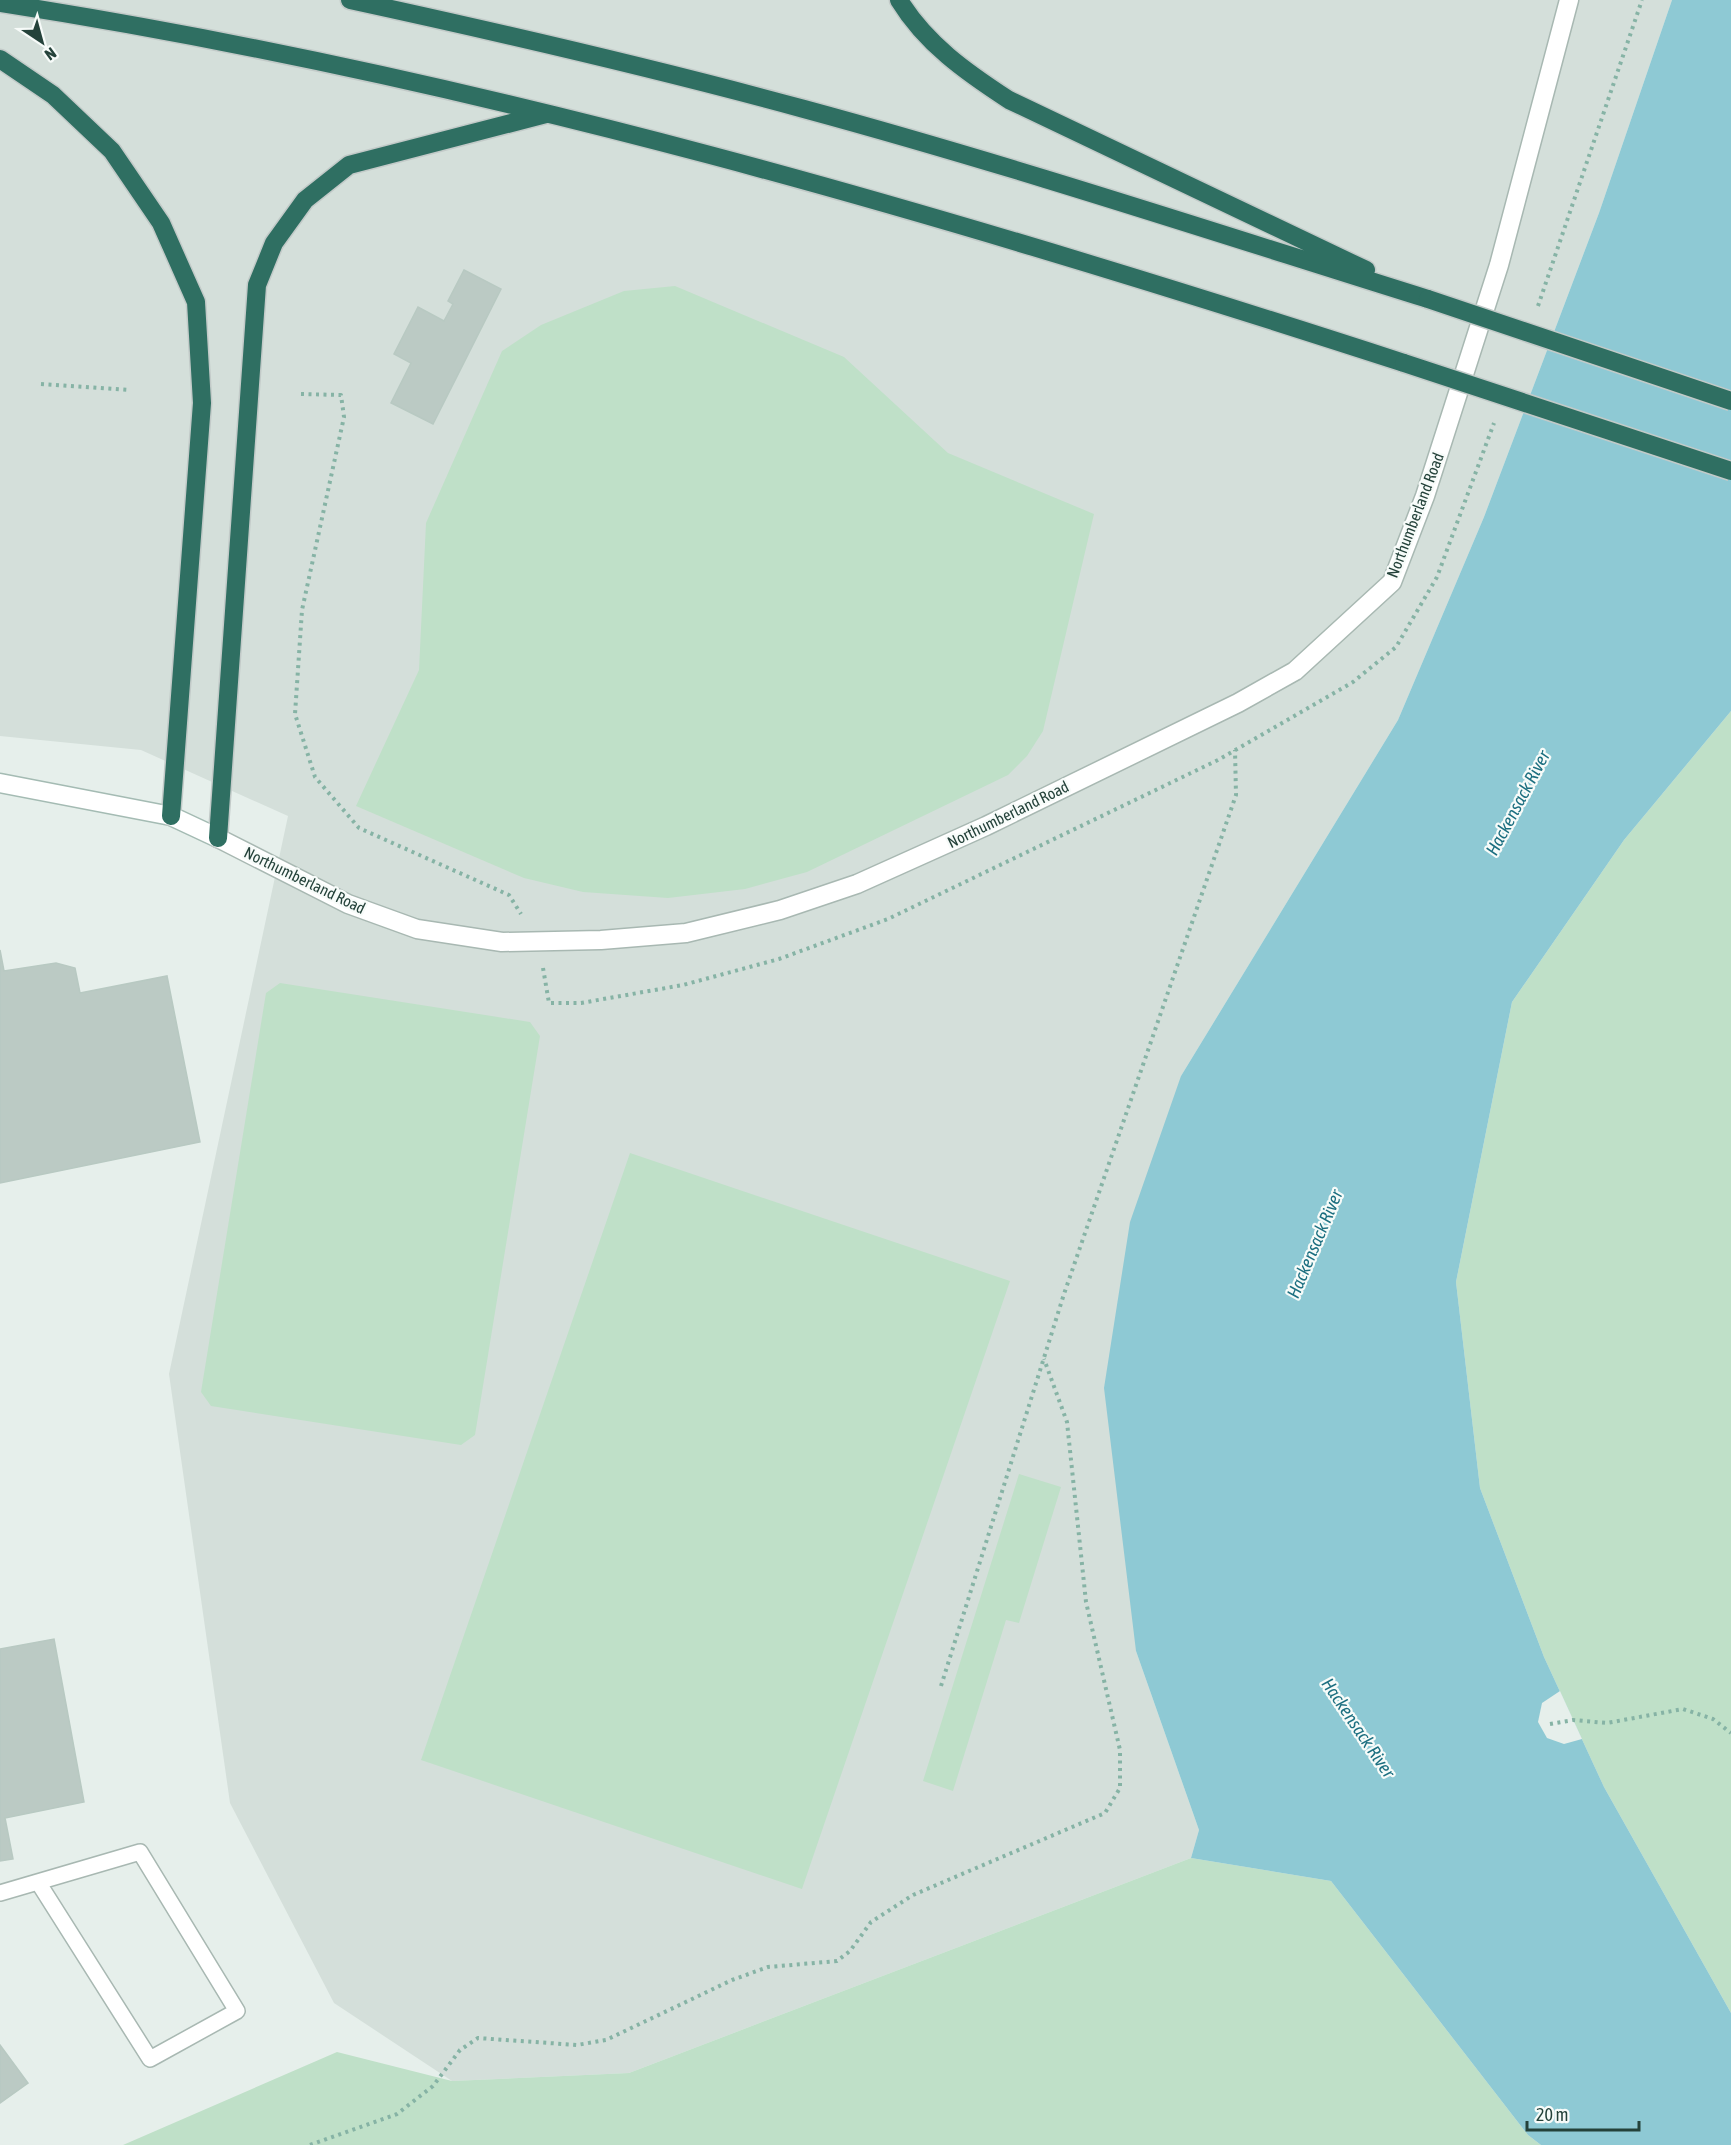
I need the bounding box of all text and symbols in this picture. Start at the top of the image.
north arrow [12,12,72,72]
text: N [42,44,60,64]
street label: Northumberland Road [1383,450,1447,580]
water label: Hackensack River [1481,746,1554,859]
street label: Northumberland Road [945,777,1071,851]
street label: Northumberland Road [242,843,368,917]
water label: Hackensack River [1282,1186,1347,1301]
water label: Hackensack River [1317,1674,1400,1782]
scale bar [1527,2094,1640,2132]
text: 20 m [1536,2104,1568,2125]

